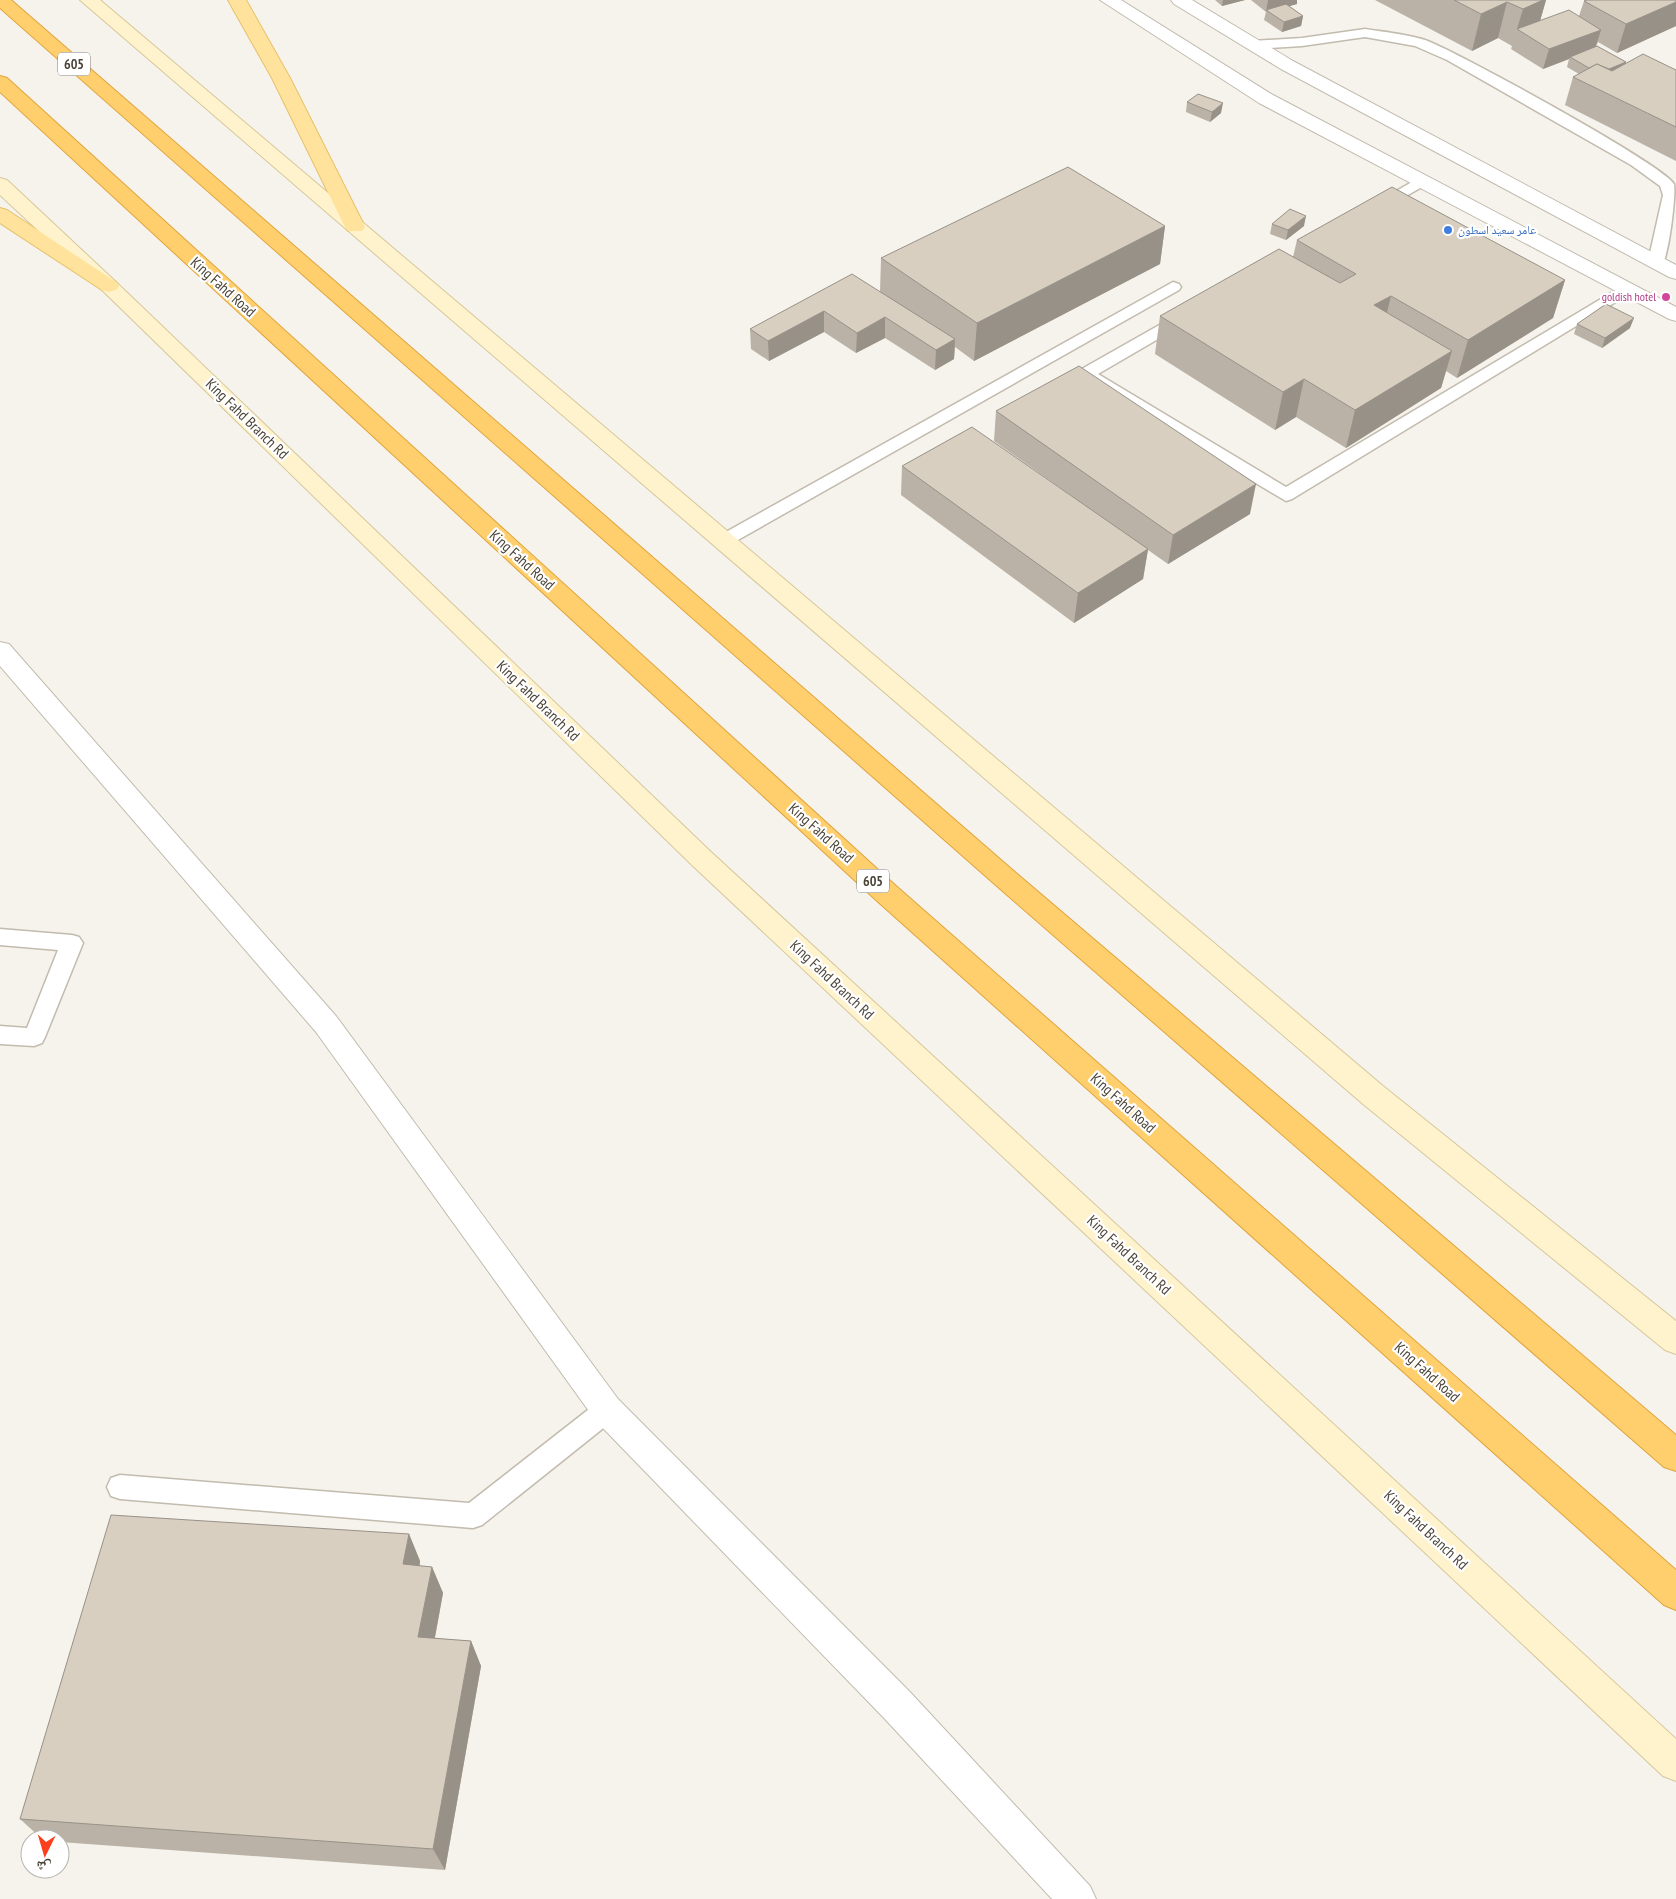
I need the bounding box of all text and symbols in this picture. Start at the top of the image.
road number: 605 [58,52,90,76]
place label: عامر سعيد اسطون [1458,222,1536,237]
marker: عامر سعيد اسطون [1442,224,1454,236]
street label: King Fahd Road [187,252,260,321]
place label: goldish hotel [1602,289,1656,304]
marker: goldish hotel [1660,291,1672,303]
street label: King Fahd Branch Rd [202,374,293,463]
street label: King Fahd Road [486,525,559,594]
street label: King Fahd Branch Rd [493,656,584,745]
street label: King Fahd Road [785,798,858,867]
road number: 605 [857,869,889,892]
street label: King Fahd Branch Rd [786,936,878,1023]
street label: King Fahd Road [1087,1068,1160,1137]
street label: King Fahd Branch Rd [1083,1211,1175,1298]
street label: King Fahd Road [1391,1337,1464,1406]
street label: King Fahd Branch Rd [1380,1486,1472,1573]
north arrow [20,1829,70,1879]
text: ش [36,1857,52,1877]

